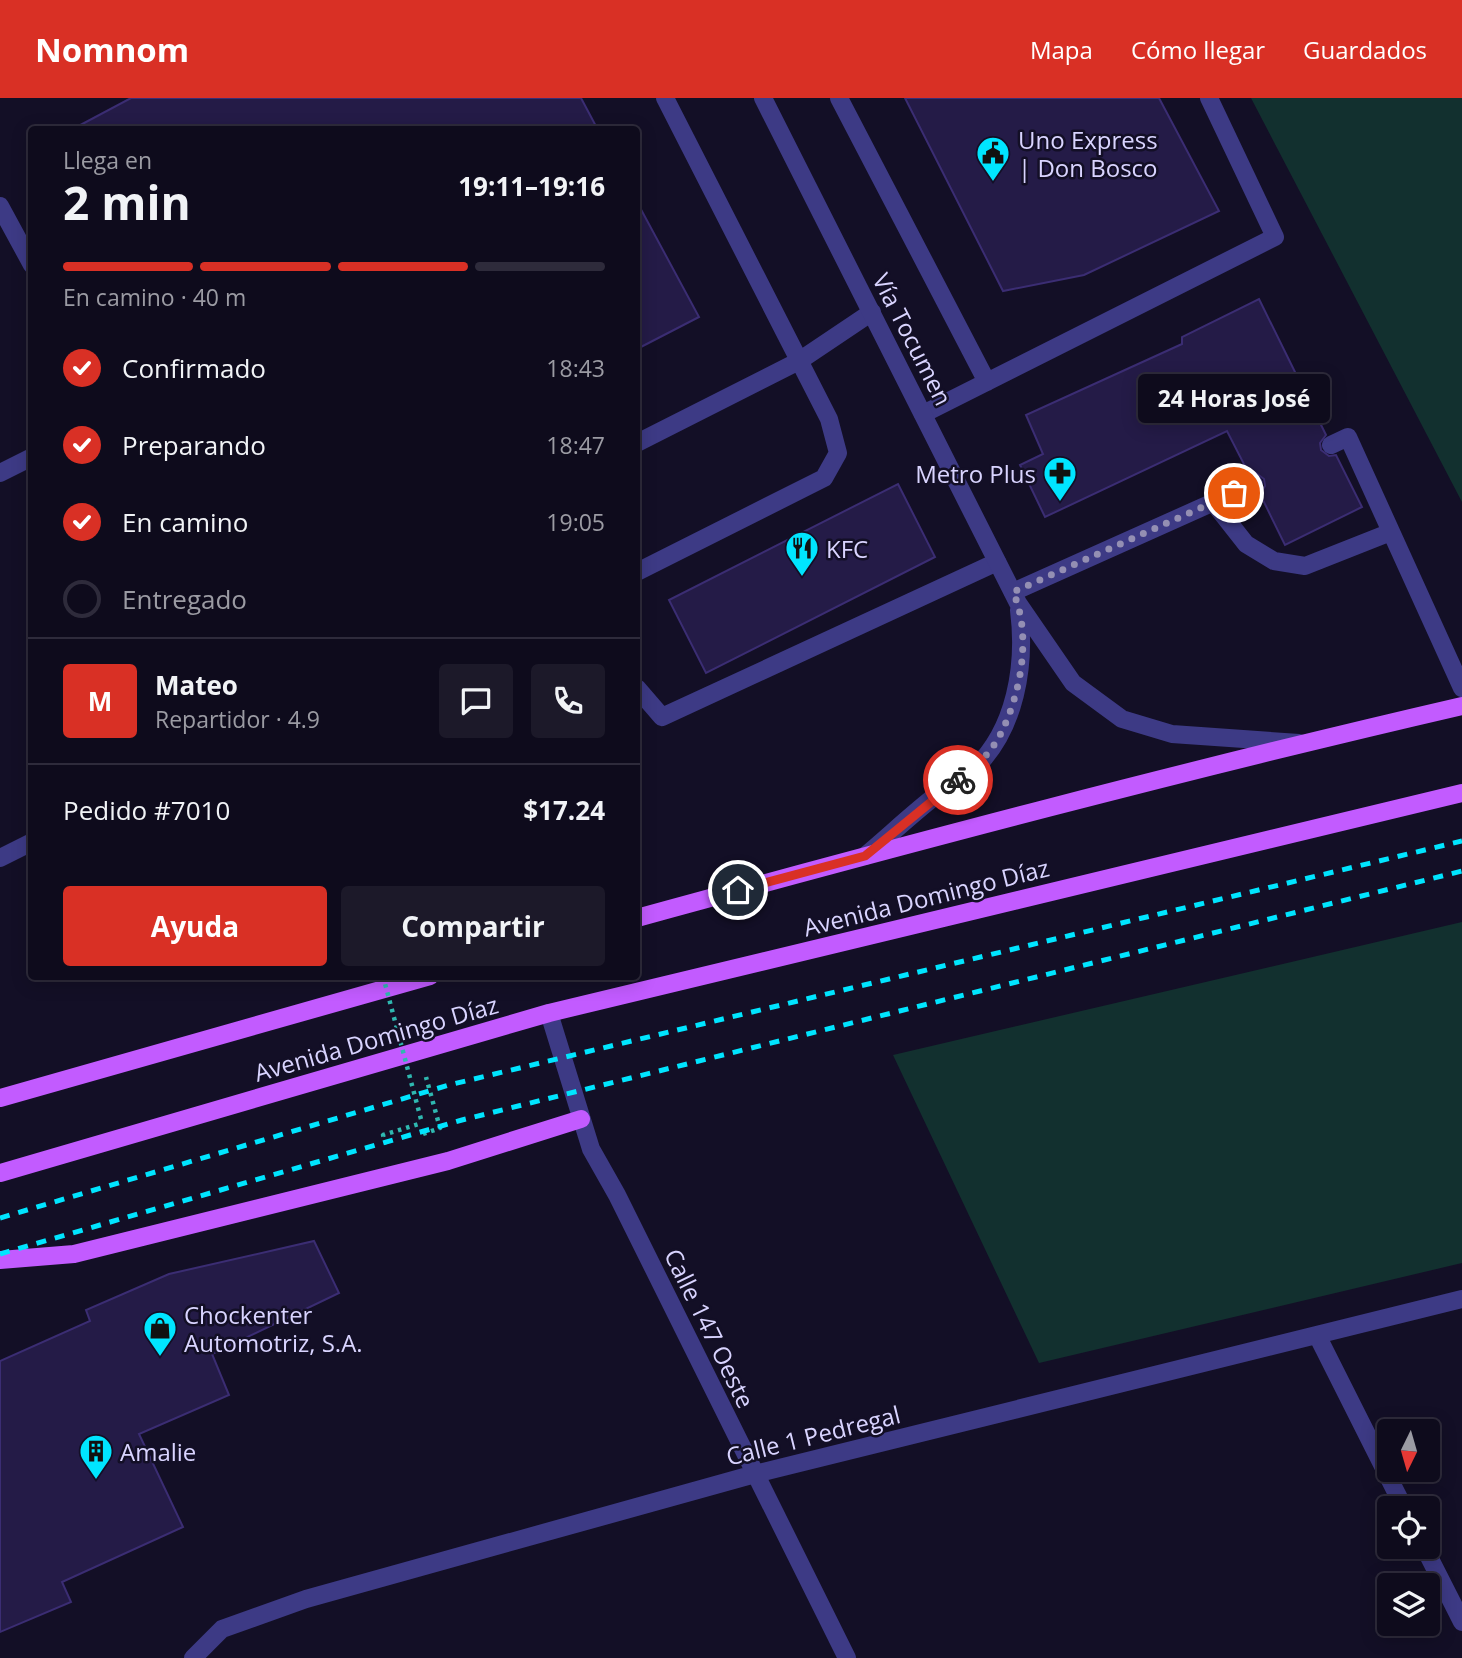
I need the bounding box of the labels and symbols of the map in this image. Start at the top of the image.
place label: Uno Express | Don Bosco [1018,123,1158,184]
public building icon: Uno Express | Don Bosco [974,134,1012,183]
street label: Vía Tocumen [866,267,960,411]
callout: 24 Horas José [1138,374,1330,423]
pharmacy icon: Metro Plus [1041,454,1079,503]
place label: Metro Plus [915,457,1036,490]
pin [1204,463,1264,523]
restaurant icon: KFC [783,529,821,578]
place label: KFC [826,532,868,565]
courier [923,745,993,815]
street label: Avenida Domingo Díaz [800,850,1052,944]
pin [708,860,768,920]
street label: Avenida Domingo Díaz [250,987,502,1089]
street label: Calle 147 Oeste [657,1243,763,1413]
place label: Chockenter Automotriz, S.A. [184,1298,363,1359]
shop icon: Chockenter Automotriz, S.A. [141,1309,179,1358]
street label: Calle 1 Pedregal [722,1397,904,1473]
north arrow [1377,1419,1440,1482]
building icon: Amalie [77,1432,115,1481]
place label: Amalie [120,1435,196,1468]

